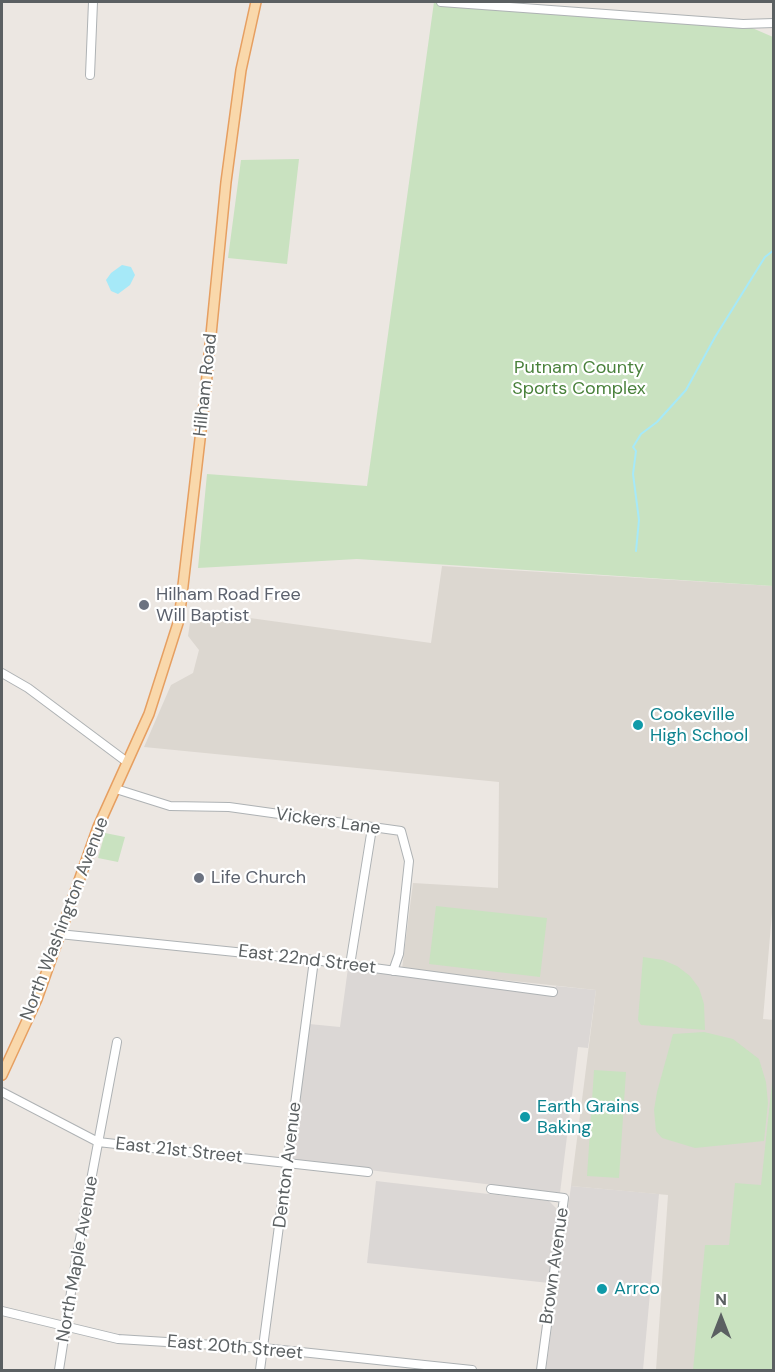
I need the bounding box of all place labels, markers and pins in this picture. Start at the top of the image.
place label: Hilham Road Free Will Baptist [156,584,301,626]
marker: Hilham Road Free Will Baptist [137,598,151,612]
place label: Cookeville High School [650,704,748,746]
marker: Cookeville High School [631,718,645,732]
place label: Life Church [211,867,306,889]
marker: Life Church [192,871,206,885]
place label: Earth Grains Baking [537,1096,640,1138]
marker: Earth Grains Baking [518,1110,532,1124]
place label: Arrco [614,1278,660,1300]
marker: Arrco [595,1282,609,1296]

